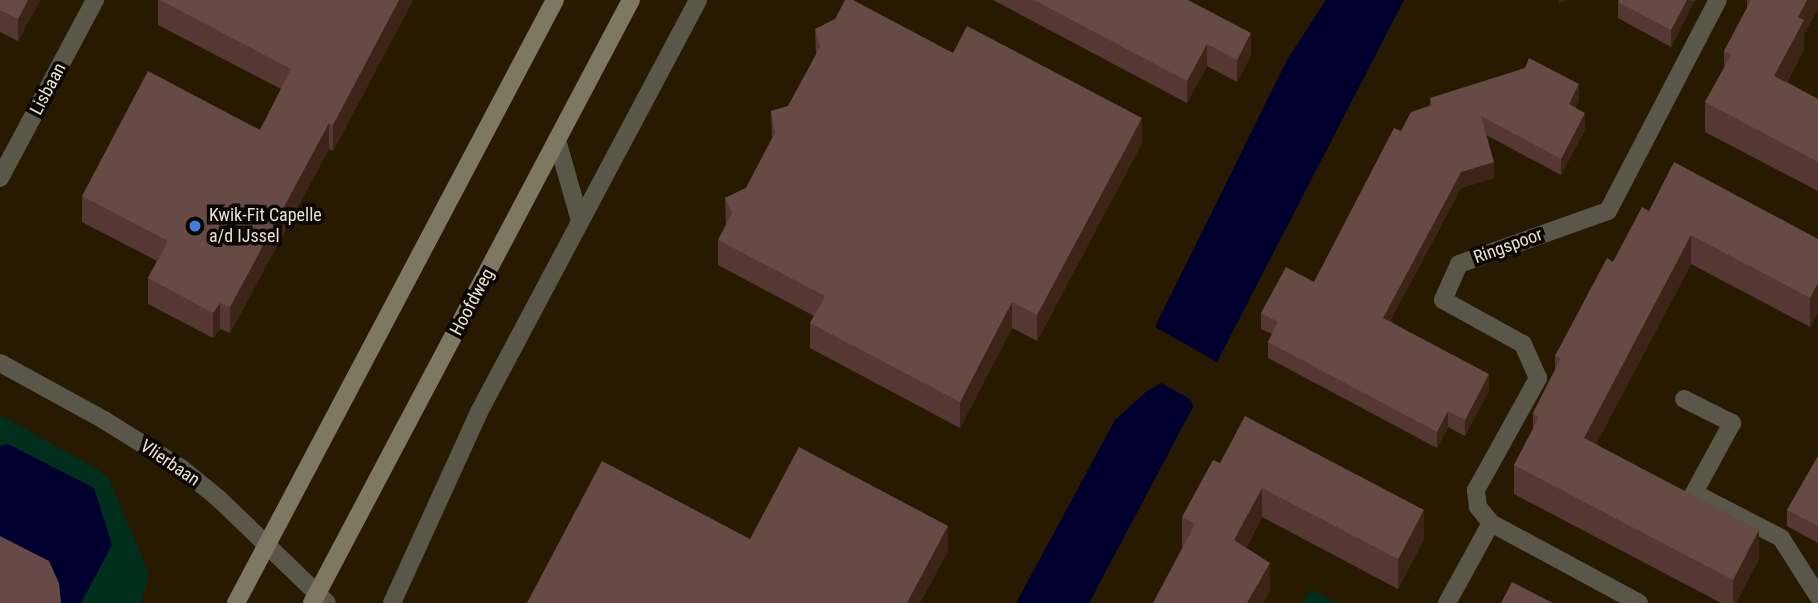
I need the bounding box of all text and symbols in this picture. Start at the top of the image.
street label: Lisbaan [25,59,71,119]
place label: Kwik-Fit Capelle a/d IJssel [209,205,322,248]
marker: Kwik-Fit Capelle a/d IJssel [187,218,203,234]
street label: Ringspoor [1471,224,1545,268]
street label: Hoofdweg [445,265,499,339]
street label: Vlierbaan [136,435,204,491]

